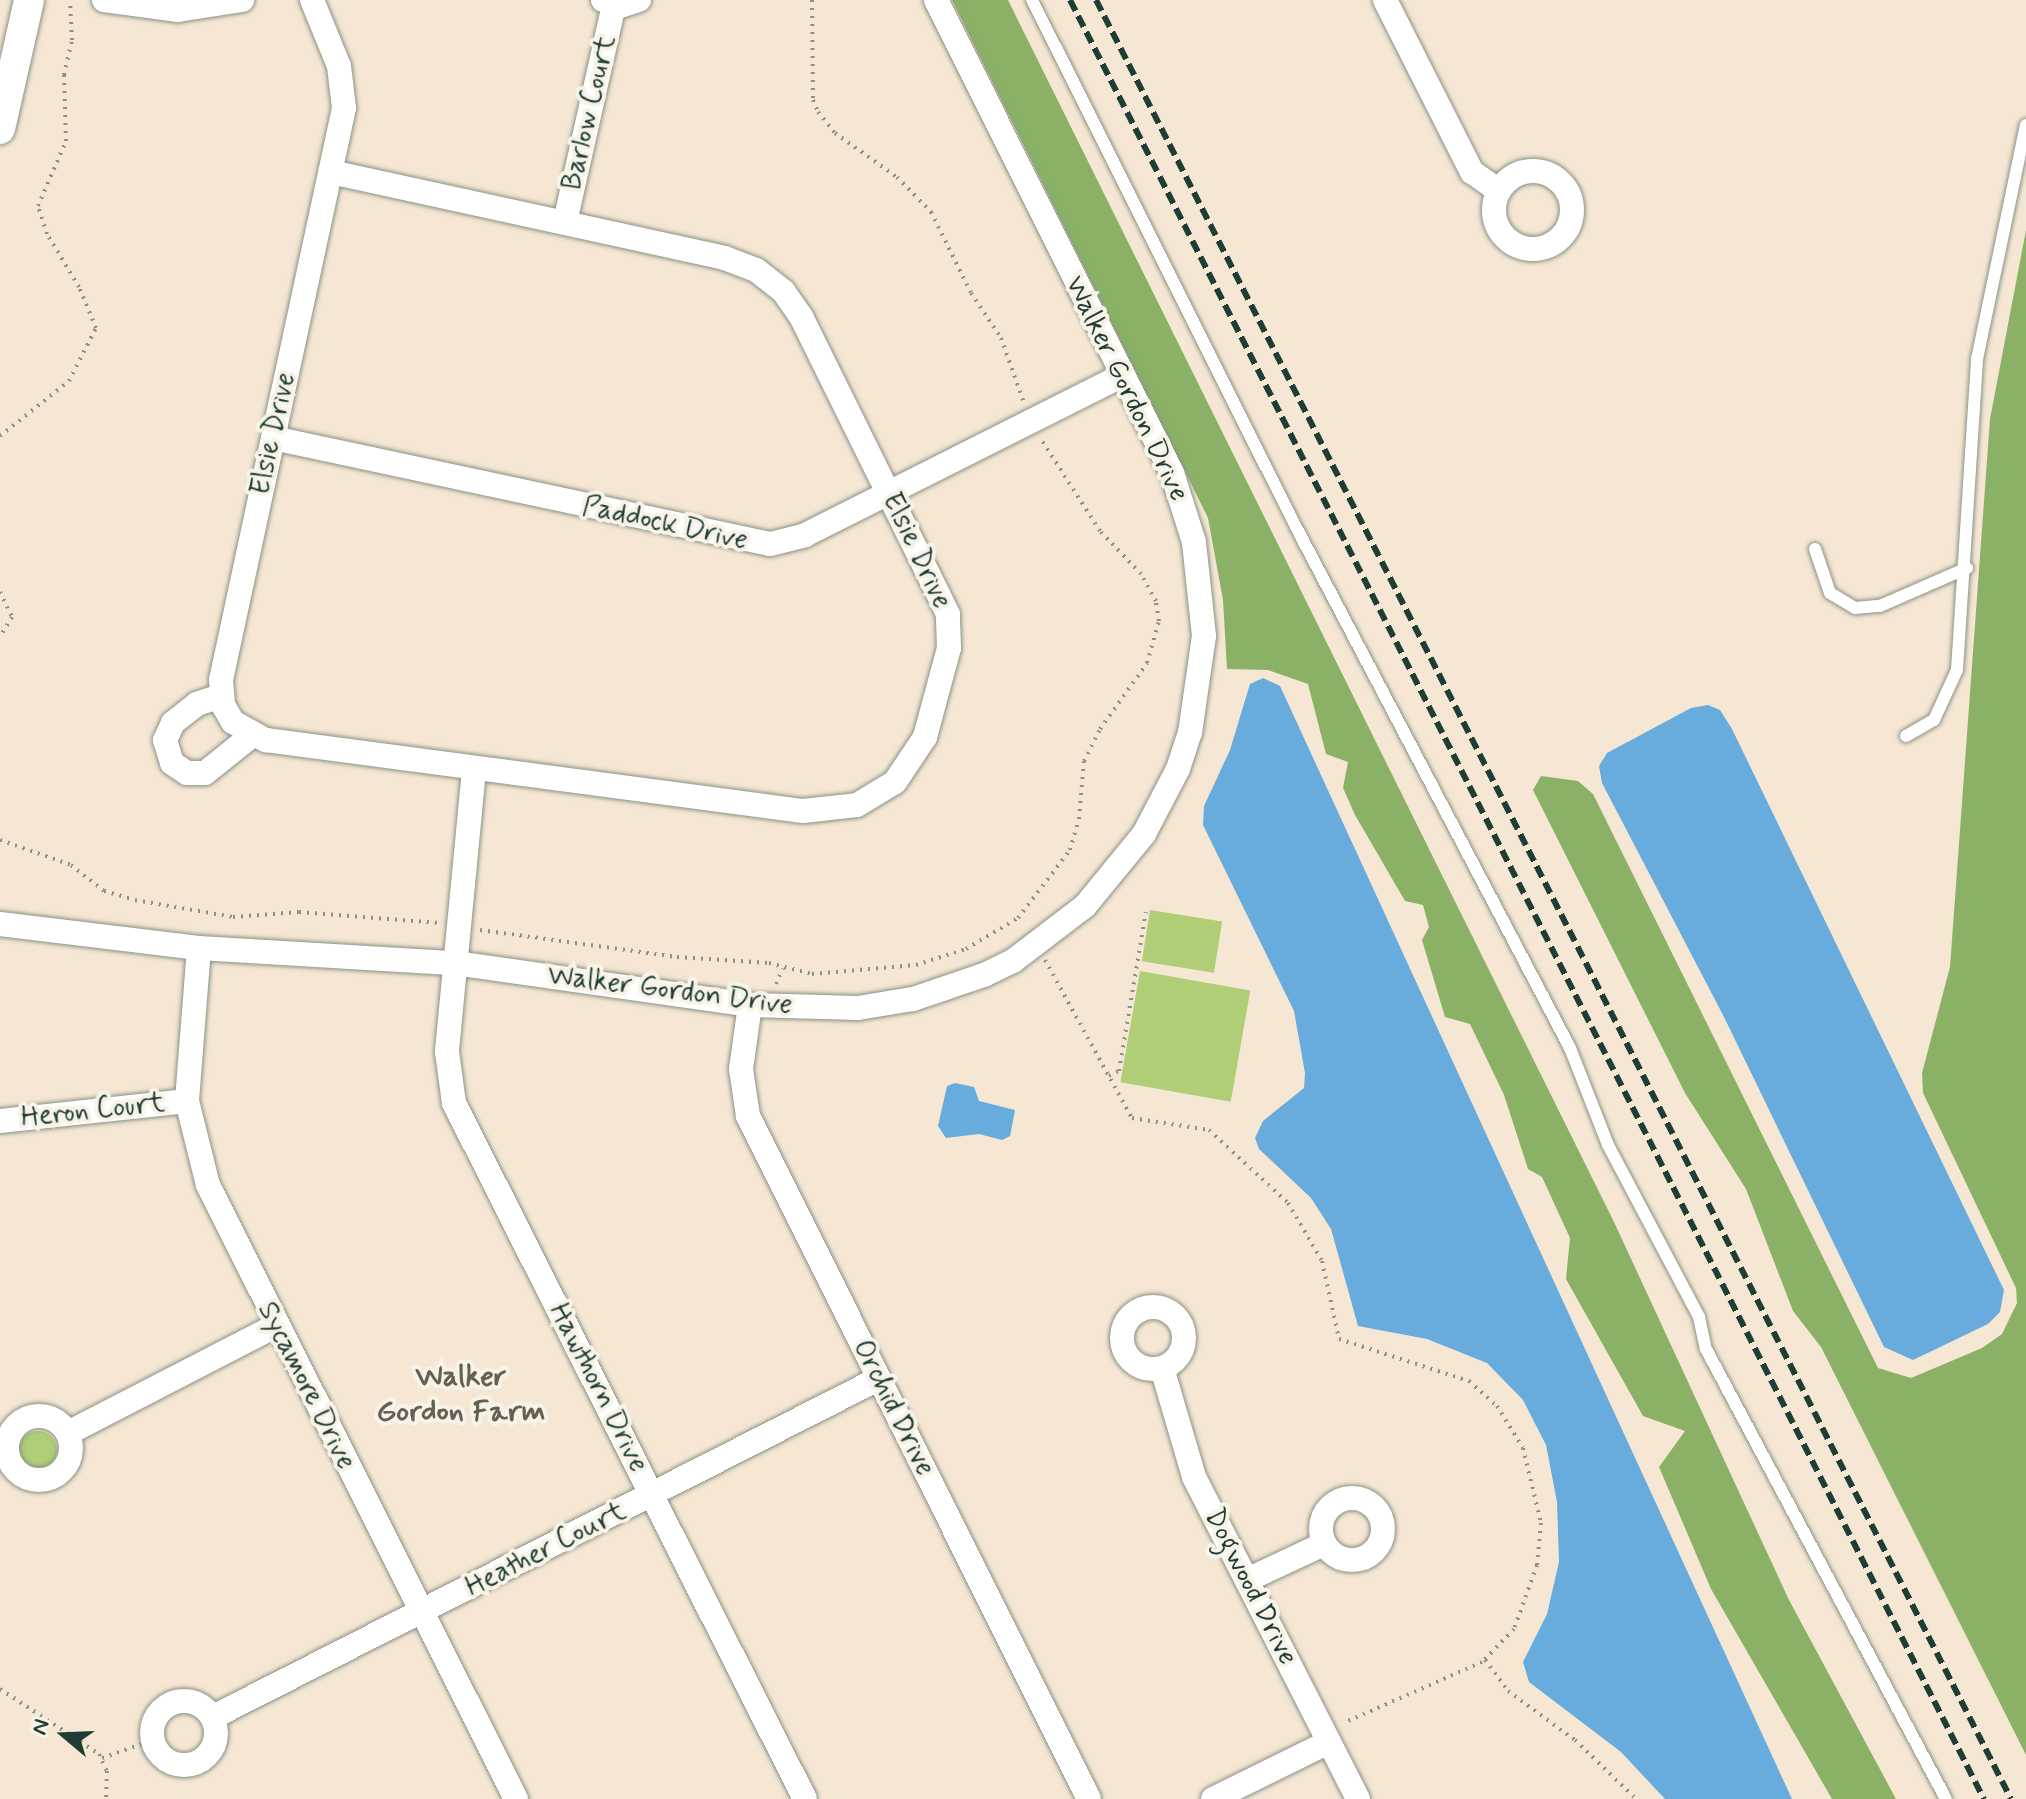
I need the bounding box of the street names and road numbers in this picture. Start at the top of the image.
street label: Barlow Court [556,34,624,192]
street label: Walker Gordon Drive [1058,272,1194,506]
street label: Elsie Drive [245,370,303,498]
street label: Elsie Drive [874,488,958,614]
street label: Paddock Drive [580,490,750,558]
street label: Walker Gordon Drive [547,960,793,1022]
street label: Heron Court [20,1087,166,1135]
street label: Sycamore Drive [250,1298,362,1474]
street label: Hawthorn Drive [542,1299,654,1477]
street label: Orchid Drive [845,1335,941,1481]
street label: Heather Court [463,1497,629,1603]
street label: Dogwood Drive [1196,1504,1304,1670]

